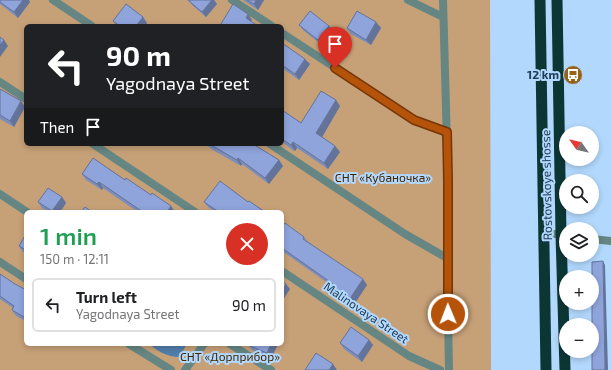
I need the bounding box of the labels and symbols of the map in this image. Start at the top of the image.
pin [318,27,352,68]
bus stop icon: 12 km [562,64,584,86]
place label: 12 km [527,67,559,81]
north arrow [559,126,599,166]
street label: Rostovskoye shosse [538,130,554,240]
park label: СНТ «Кубаночка» [335,170,431,185]
street label: Malinovaya Street [322,279,412,346]
position arrow [427,293,469,335]
park label: СНТ «Дорприбор» [180,349,280,363]

